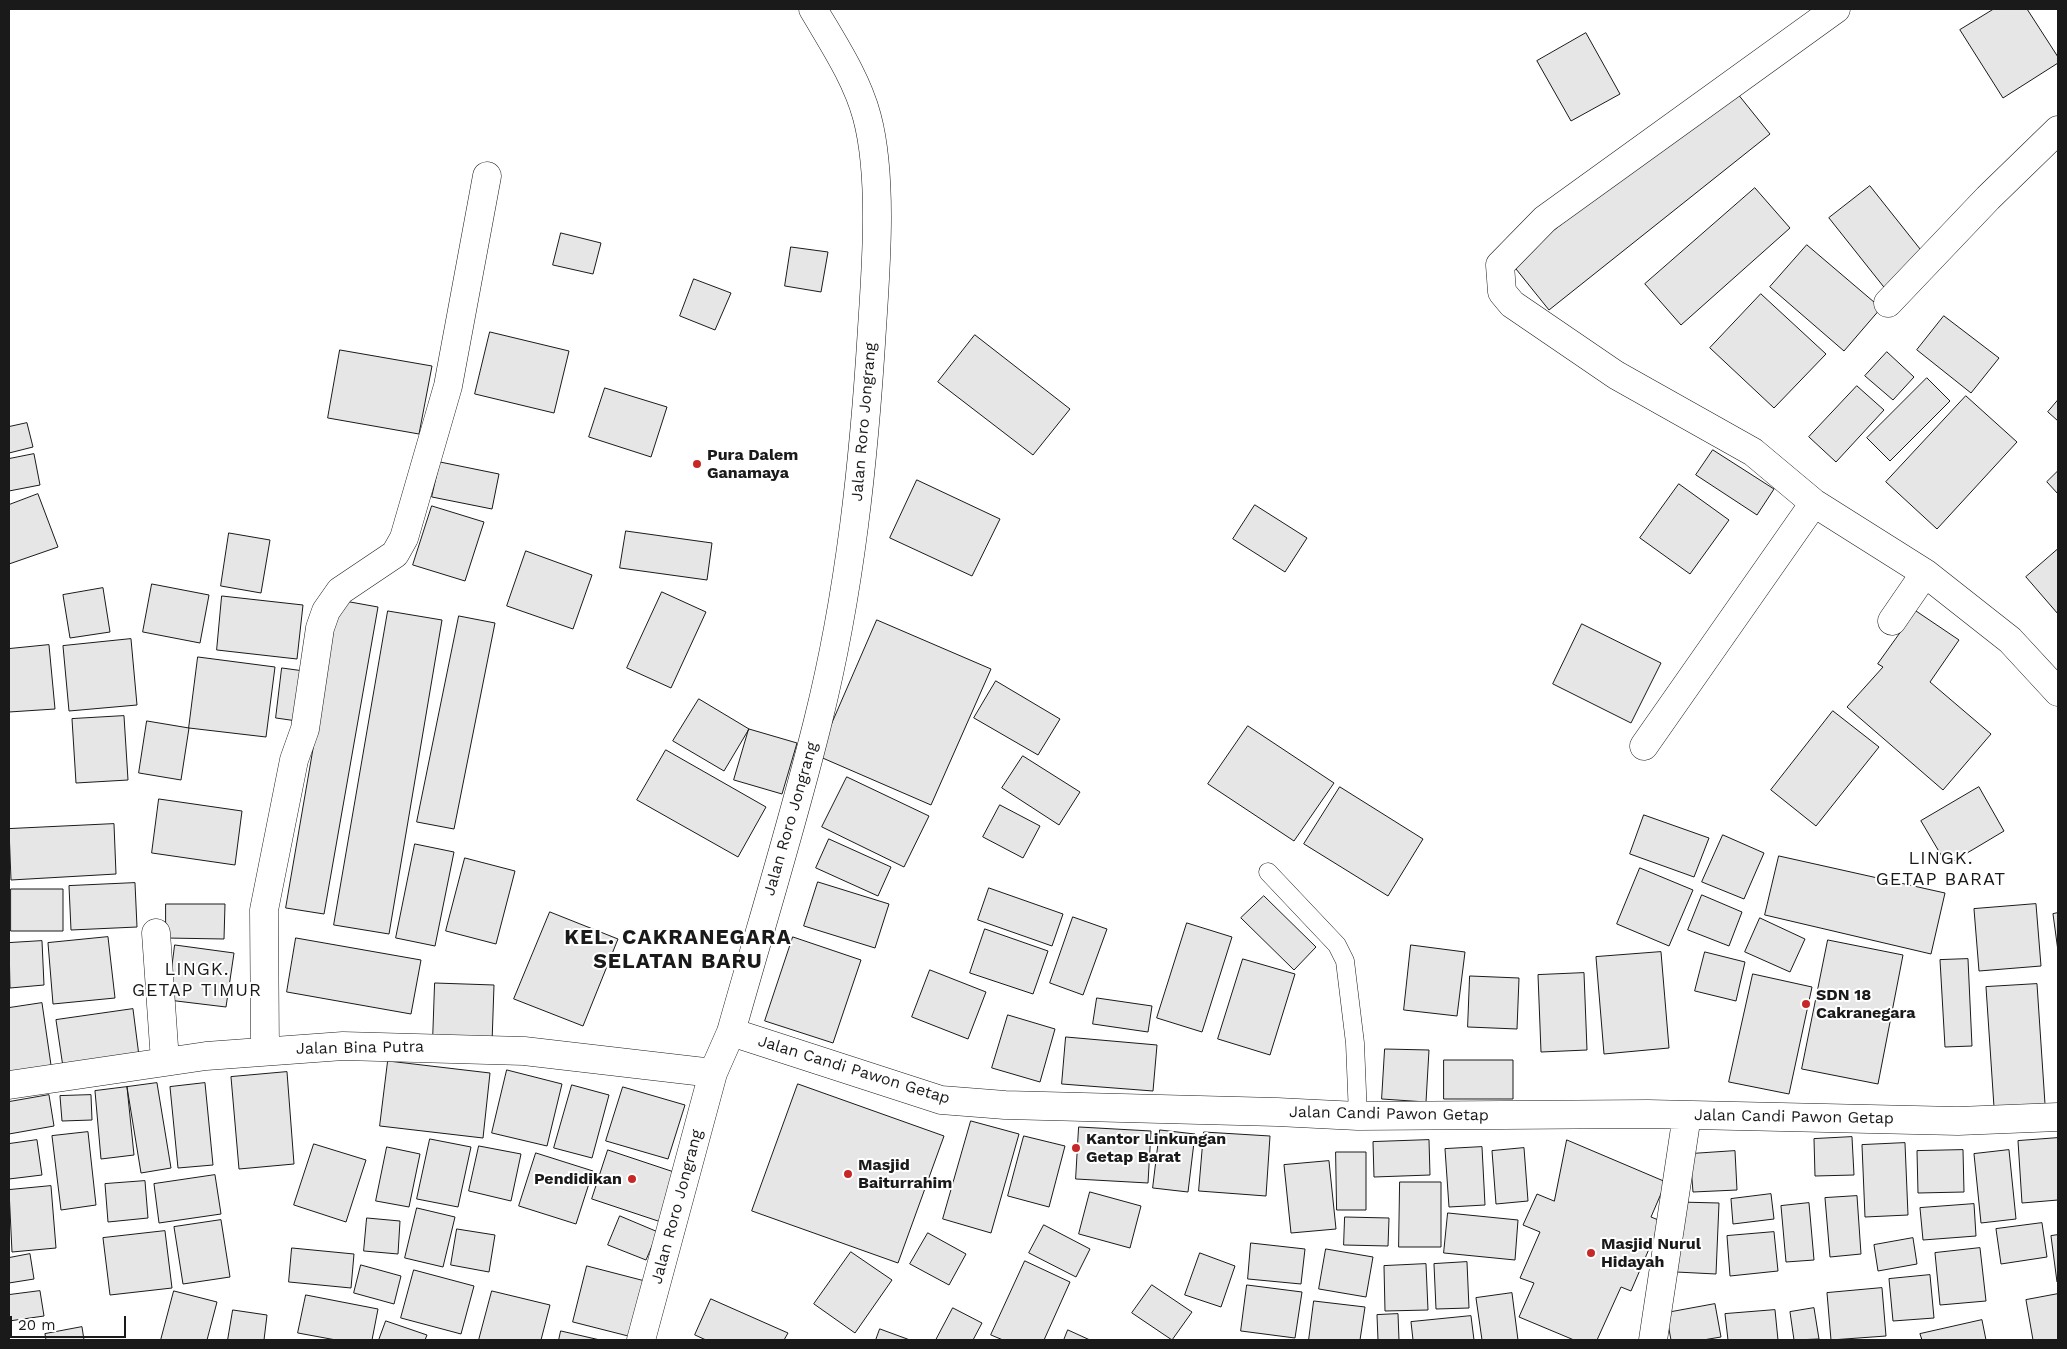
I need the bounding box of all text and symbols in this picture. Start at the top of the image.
street label: Jalan Roro Jongrang [848,342,880,502]
place label: Pura Dalem Ganamaya [707,445,798,483]
marker: Pura Dalem Ganamaya [691,458,703,470]
street label: Jalan Roro Jongrang [760,740,822,898]
district label: LINGK. GETAP BARAT [1874,848,2008,891]
district label: KEL. CAKRANEGARA SELATAN BARU [562,925,794,975]
district label: LINGK. GETAP TIMUR [131,959,263,1002]
place label: SDN 18 Cakranegara [1816,985,1916,1023]
marker: SDN 18 Cakranegara [1800,998,1812,1010]
street label: Jalan Candi Pawon Getap [756,1032,952,1108]
street label: Jalan Bina Putra [296,1037,424,1059]
street label: Jalan Candi Pawon Getap [1289,1103,1489,1125]
street label: Jalan Candi Pawon Getap [1694,1106,1894,1128]
street label: Jalan Roro Jongrang [647,1128,707,1286]
place label: Kantor Linkungan Getap Barat [1086,1129,1226,1167]
marker: Kantor Linkungan Getap Barat [1070,1142,1082,1154]
place label: Masjid Baiturrahim [858,1155,952,1193]
marker: Masjid Baiturrahim [842,1168,854,1180]
place label: Pendidikan [534,1169,622,1189]
marker: Pendidikan [626,1173,638,1185]
place label: Masjid Nurul Hidayah [1601,1234,1701,1272]
marker: Masjid Nurul Hidayah [1585,1247,1597,1259]
scale bar [12,1306,129,1338]
text: 20 m [18,1316,56,1334]

